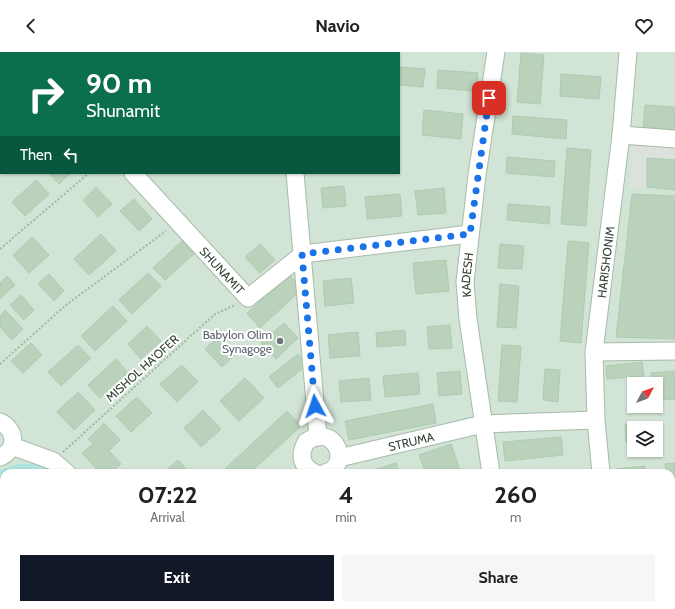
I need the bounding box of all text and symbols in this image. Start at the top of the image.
icon: back [20,15,42,37]
text: Navio [315,15,360,37]
icon: heart [633,15,655,37]
text: 90 m [86,66,152,100]
icon: right [20,68,72,120]
pin [472,81,506,115]
icon: arrive [478,87,500,109]
text: Shunamit [86,100,160,122]
icon: left [60,144,82,166]
text: Then [20,146,52,164]
street label: HARISHONIM [593,225,617,299]
street label: SHUNAMIT [197,243,248,297]
street label: KADESH [457,252,476,298]
place label: Babylon Olim Synagoge [203,327,272,356]
street label: MISHOL HA'OFER [102,331,182,405]
marker: Babylon Olim Synagoge [275,336,285,346]
north arrow [627,377,663,413]
map controls [627,377,663,457]
position arrow [294,385,336,427]
button: layers [627,421,663,457]
street label: STRUMA [387,428,436,454]
text: 07:22 [138,480,198,509]
text: 4 [338,480,353,509]
text: 260 [494,480,537,509]
text: Arrival [150,509,185,525]
text: min [335,509,357,525]
text: m [510,509,521,525]
button: Exit [20,555,334,601]
button: Share [342,555,655,601]

